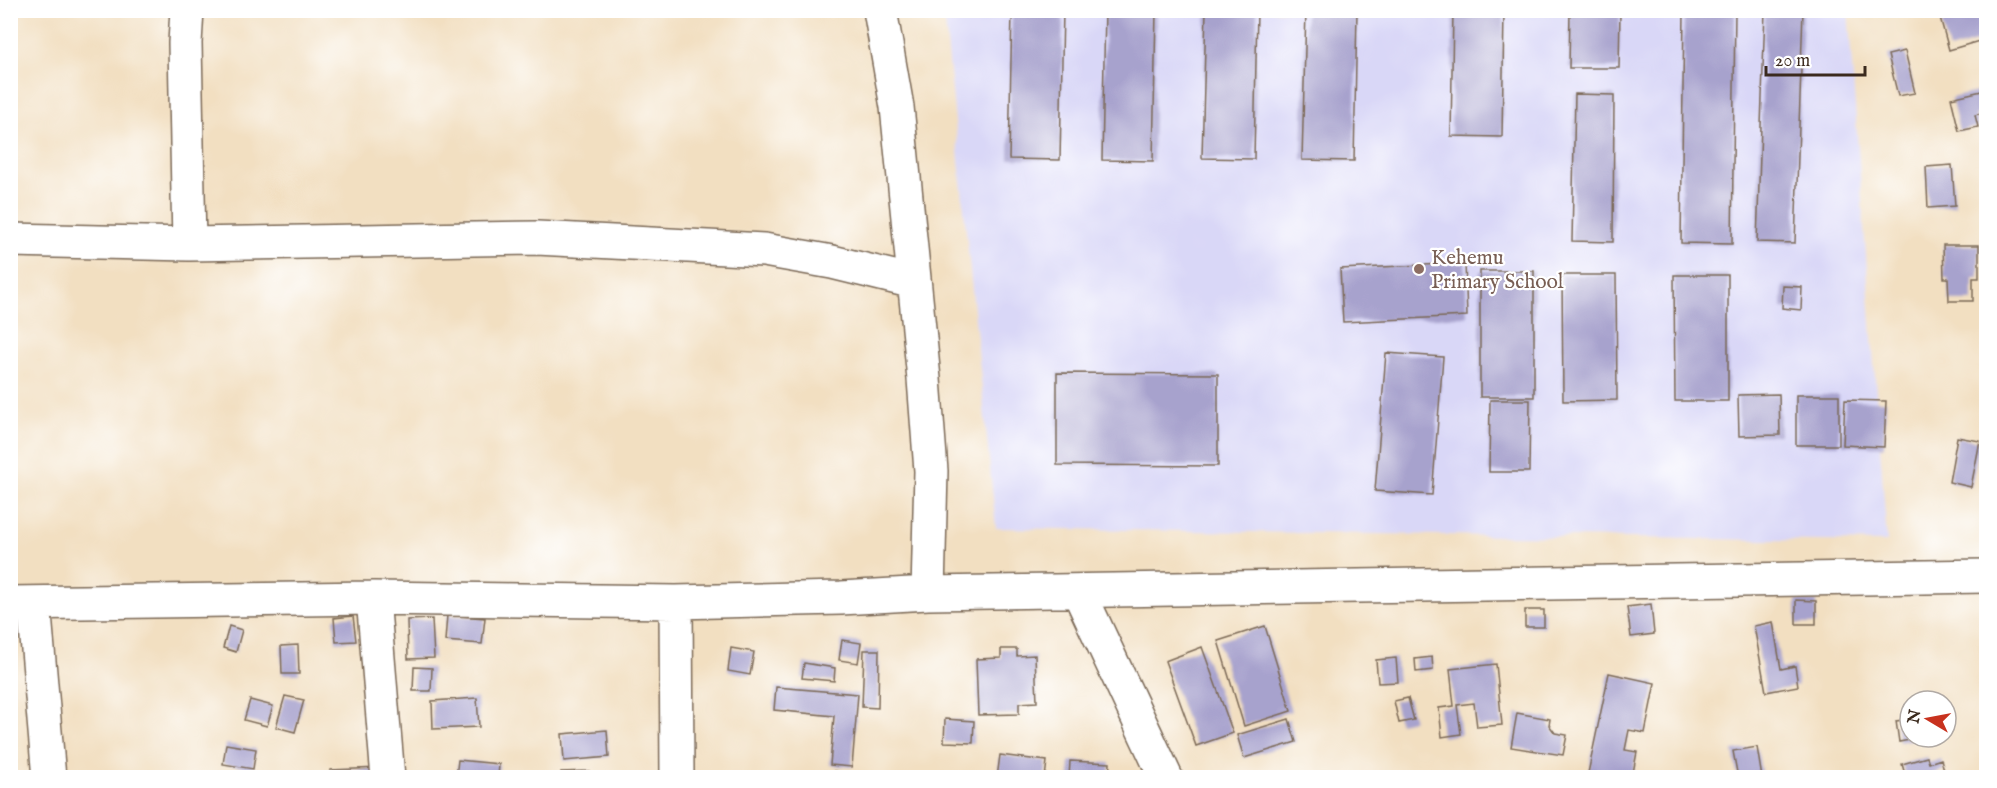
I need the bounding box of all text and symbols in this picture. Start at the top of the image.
scale bar [1766,39,1865,77]
text: 20 m [1775,50,1810,73]
place label: Kehemu Primary School [1431,245,1564,296]
marker: Kehemu Primary School [1412,262,1426,276]
north arrow [1898,689,1958,749]
text: N [1904,708,1926,726]

